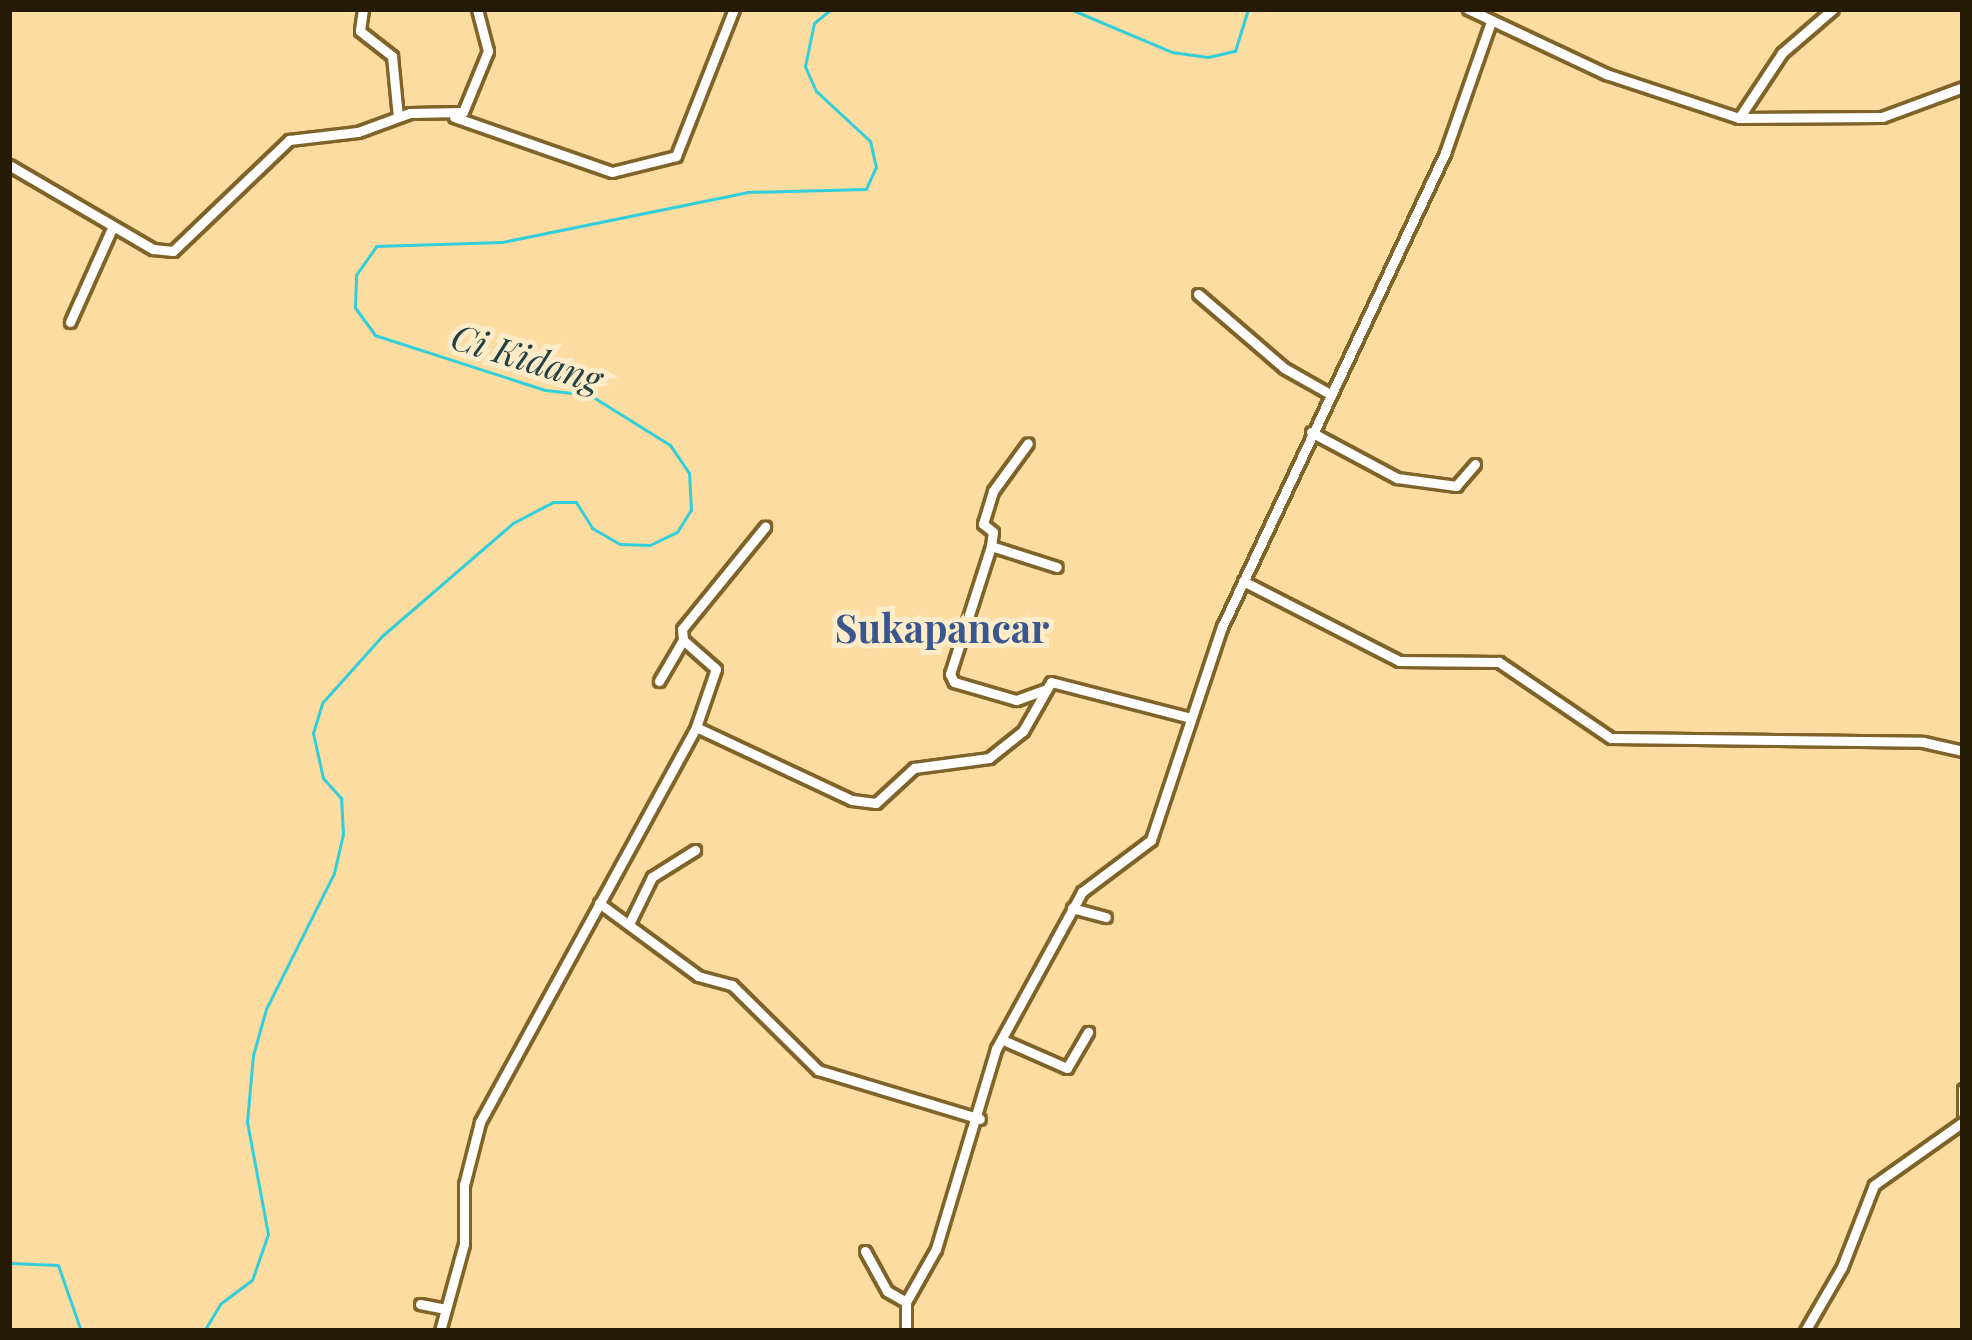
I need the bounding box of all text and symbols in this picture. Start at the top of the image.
water label: Ci Kidang [447,314,607,400]
district label: Sukapancar [835,604,1049,650]

